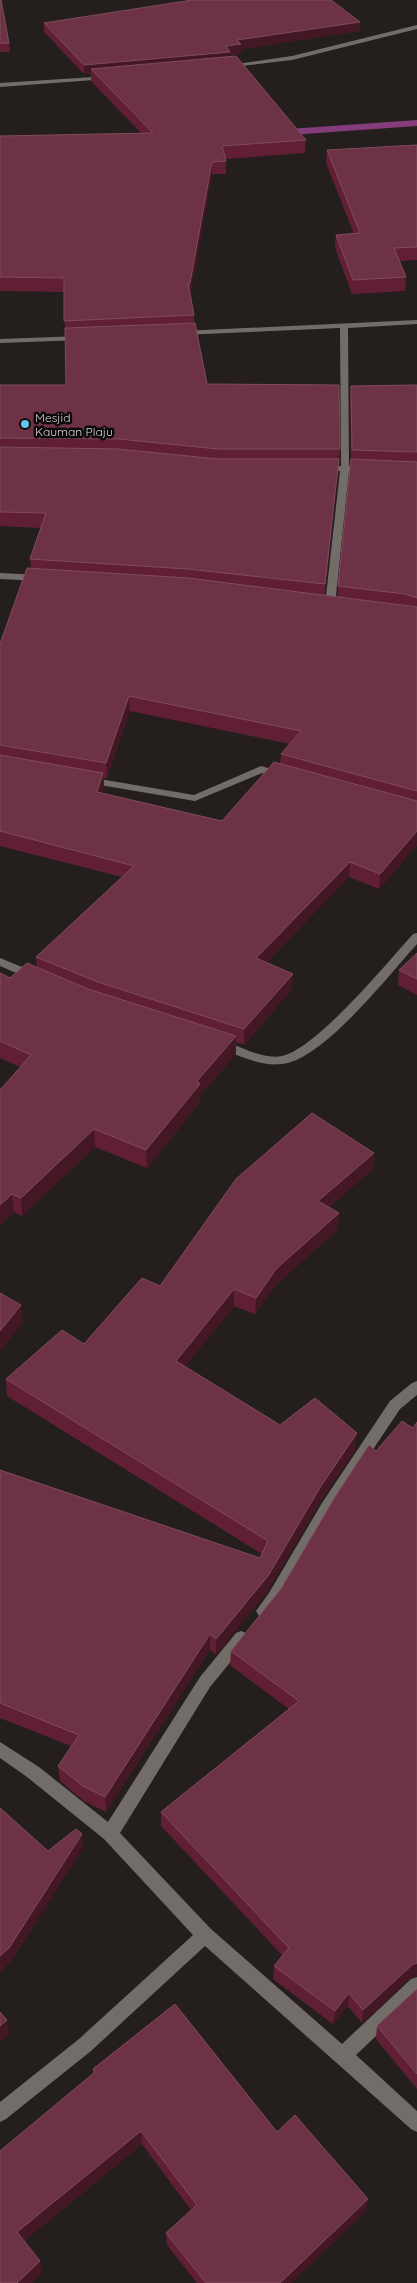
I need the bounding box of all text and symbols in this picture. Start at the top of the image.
place label: Mesjid Kauman Plaju [35,410,113,439]
marker: Mesjid Kauman Plaju [19,418,31,430]

